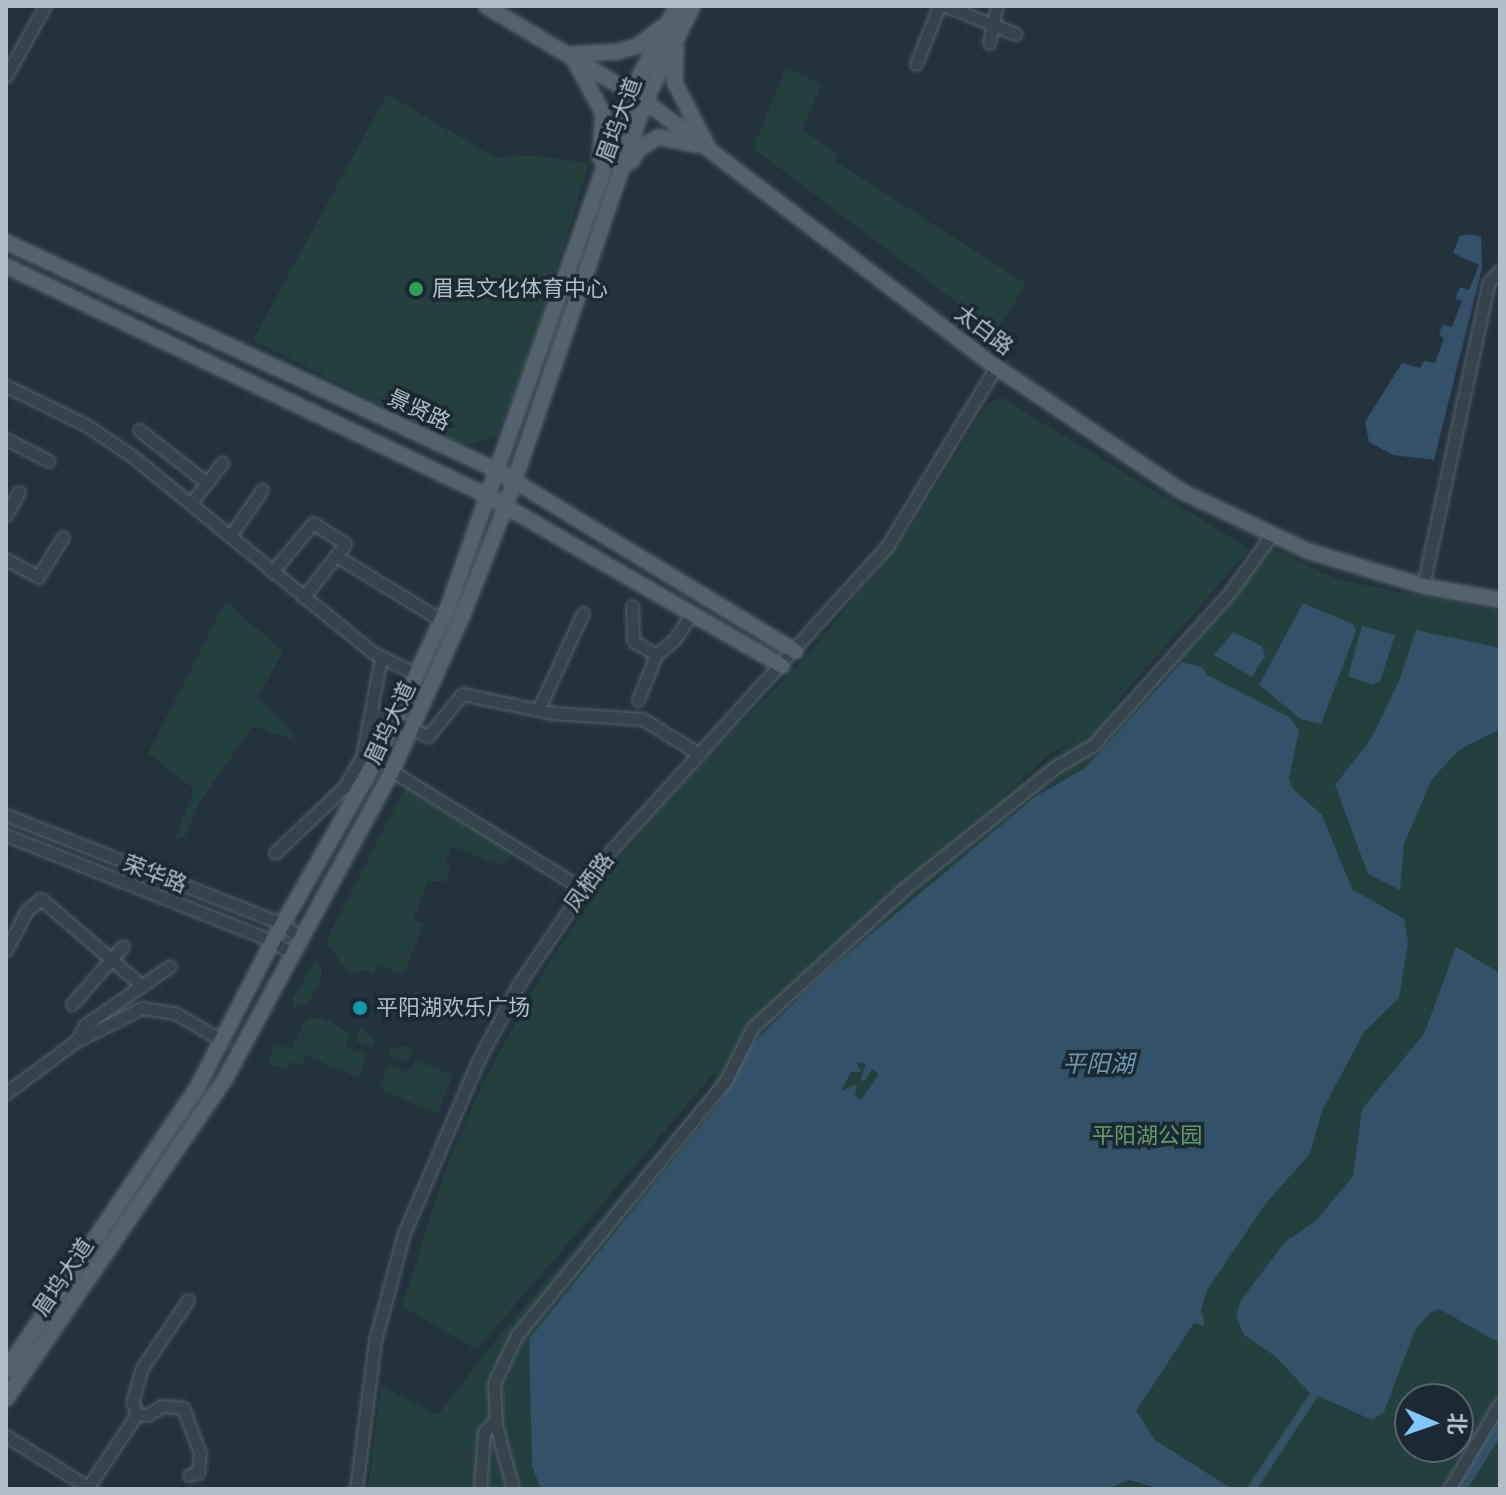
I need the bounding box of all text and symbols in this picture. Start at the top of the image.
street label: 眉坞大道 [592,74,646,166]
place label: 眉县文化体育中心 [432,276,608,302]
marker: 眉县文化体育中心 [407,280,425,298]
street label: 太白路 [950,300,1018,360]
street label: 景贤路 [384,384,454,436]
street label: 眉坞大道 [359,678,421,768]
street label: 凤栖路 [559,848,619,916]
street label: 荣华路 [119,850,191,898]
place label: 平阳湖欢乐广场 [376,995,530,1021]
marker: 平阳湖欢乐广场 [351,999,369,1017]
water label: 平阳湖 [1062,1050,1134,1078]
park label: 平阳湖公园 [1092,1123,1202,1149]
street label: 眉坞大道 [27,1233,99,1321]
north arrow [1394,1383,1474,1463]
text: 北 [1444,1412,1469,1435]

